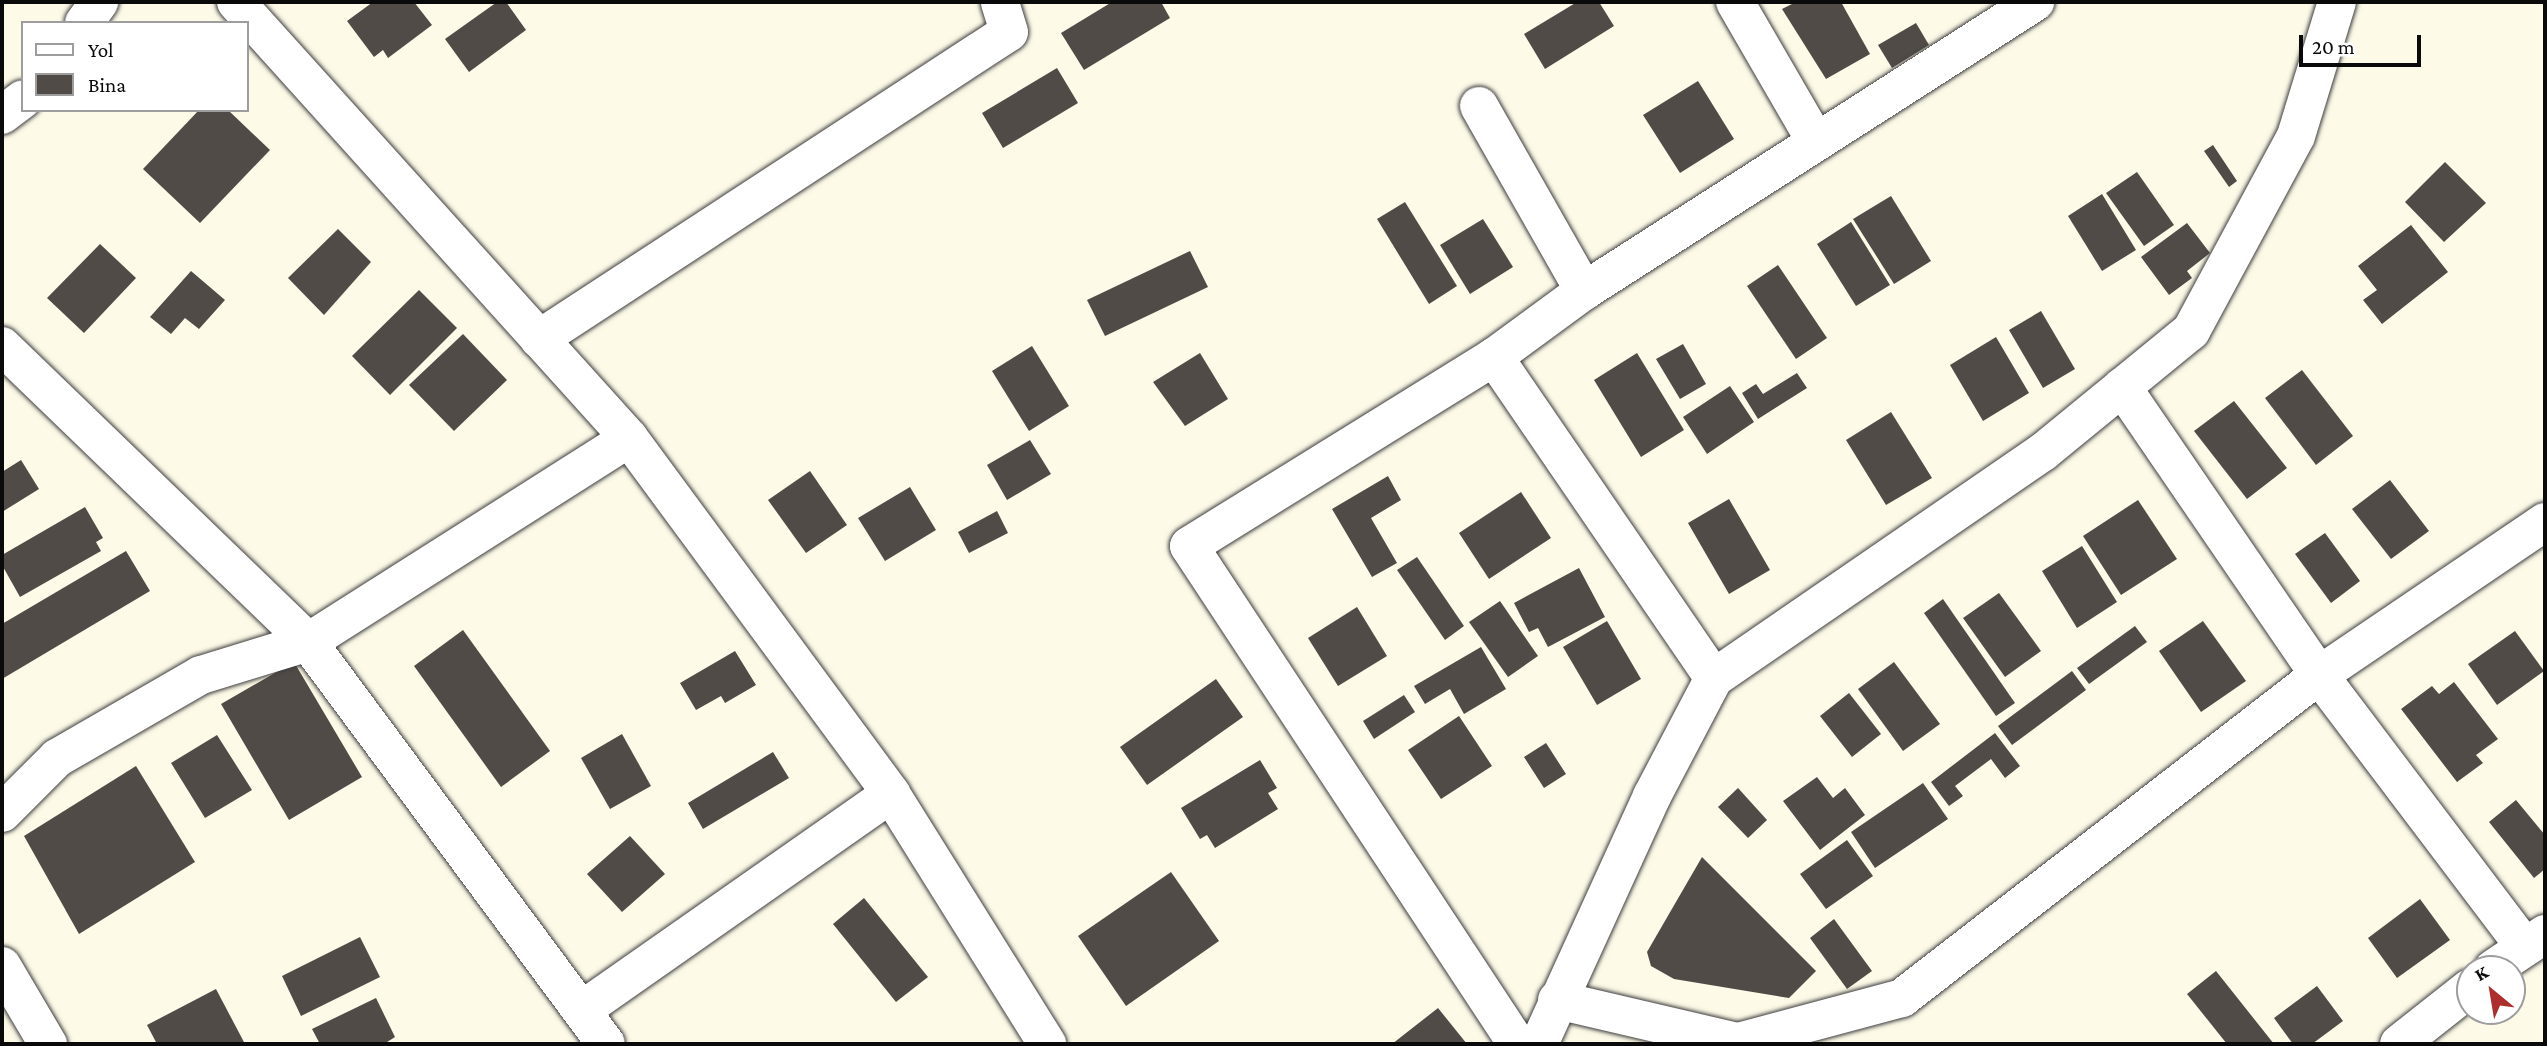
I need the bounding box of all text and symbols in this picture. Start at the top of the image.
legend [21,21,248,112]
scale bar [2302,21,2424,65]
text: 20 m [2312,35,2355,59]
text: Yol [88,38,114,62]
text: Bina [88,73,126,97]
north arrow [2456,955,2526,1025]
text: K [2471,961,2492,985]

